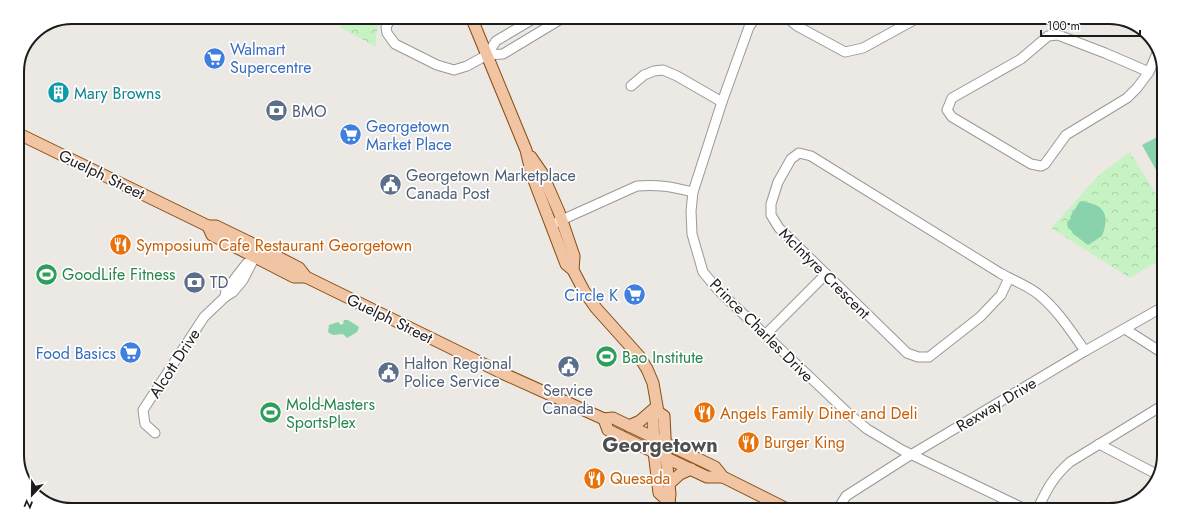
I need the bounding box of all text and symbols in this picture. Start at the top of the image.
scale bar [1041,12,1140,38]
text: 100 m [1047,17,1080,35]
place label: Walmart Supercentre [230,38,311,79]
supermarket icon: Walmart Supercentre [201,45,227,71]
building icon: Mary Browns [45,80,71,106]
place label: Mary Browns [74,82,161,105]
bank icon: BMO [264,98,290,124]
place label: BMO [292,100,327,123]
place label: Georgetown Market Place [366,115,452,156]
supermarket icon: Georgetown Market Place [338,122,364,148]
street label: Guelph Street [55,144,149,205]
place label: Georgetown Marketplace Canada Post [406,164,576,205]
public building icon: Georgetown Marketplace Canada Post [378,171,404,197]
street label: McIntyre Crescent [774,222,876,324]
restaurant icon: Symposium Cafe Restaurant Georgetown [107,232,133,258]
place label: Symposium Cafe Restaurant Georgetown [136,234,412,257]
sports icon: GoodLife Fitness [33,261,59,287]
place label: GoodLife Fitness [62,263,176,286]
bank icon: TD [181,269,207,295]
place label: TD [210,271,228,294]
street label: Prince Charles Drive [705,273,819,387]
supermarket icon: Circle K [621,282,647,308]
place label: Circle K [564,284,618,307]
street label: Guelph Street [343,288,437,349]
street label: Alcott Drive [143,324,205,403]
supermarket icon: Food Basics [118,340,144,366]
place label: Food Basics [36,342,116,365]
sports icon: Bao Institute [594,344,620,370]
place label: Bao Institute [622,346,703,369]
place label: Halton Regional Police Service [404,352,512,393]
public building icon: Service Canada [555,354,581,380]
public building icon: Halton Regional Police Service [375,359,401,385]
street label: Rexway Drive [952,371,1041,437]
place label: Service Canada [542,379,594,420]
place label: Mold-Masters SportsPlex [286,393,375,434]
sports icon: Mold-Masters SportsPlex [258,400,284,426]
restaurant icon: Angels Family Diner and Deli [692,400,718,426]
place label: Angels Family Diner and Deli [720,402,918,425]
restaurant icon: Burger King [735,429,761,455]
district label: Georgetown [602,431,718,460]
place label: Burger King [764,431,845,454]
restaurant icon: Quesada [581,465,607,491]
place label: Quesada [610,467,670,490]
north arrow [12,475,52,515]
text: N [21,495,35,513]

